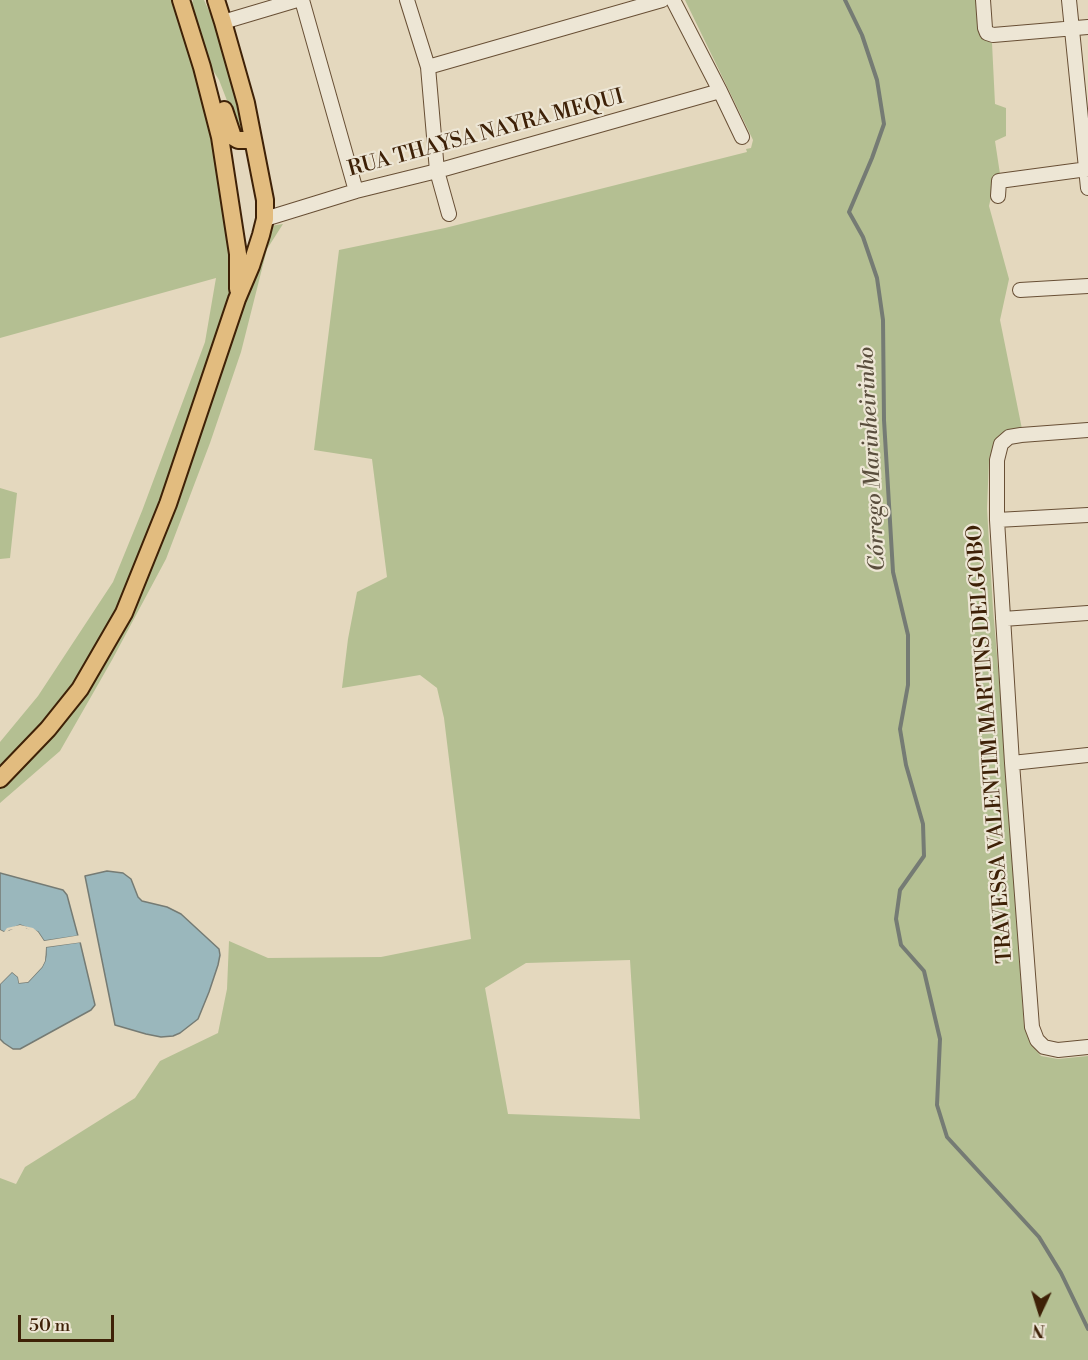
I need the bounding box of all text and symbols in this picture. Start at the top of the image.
street label: RUA THAYSA NAYRA MEQUI [345,85,627,183]
water label: Córrego Marinheirinho [854,346,892,572]
street label: TRAVESSA VALENTIM MARTINS DELGOBO [963,524,1019,964]
north arrow [1010,1282,1070,1342]
scale bar [21,1303,117,1341]
text: 50 m [29,1314,70,1337]
text: N [1032,1320,1046,1340]

